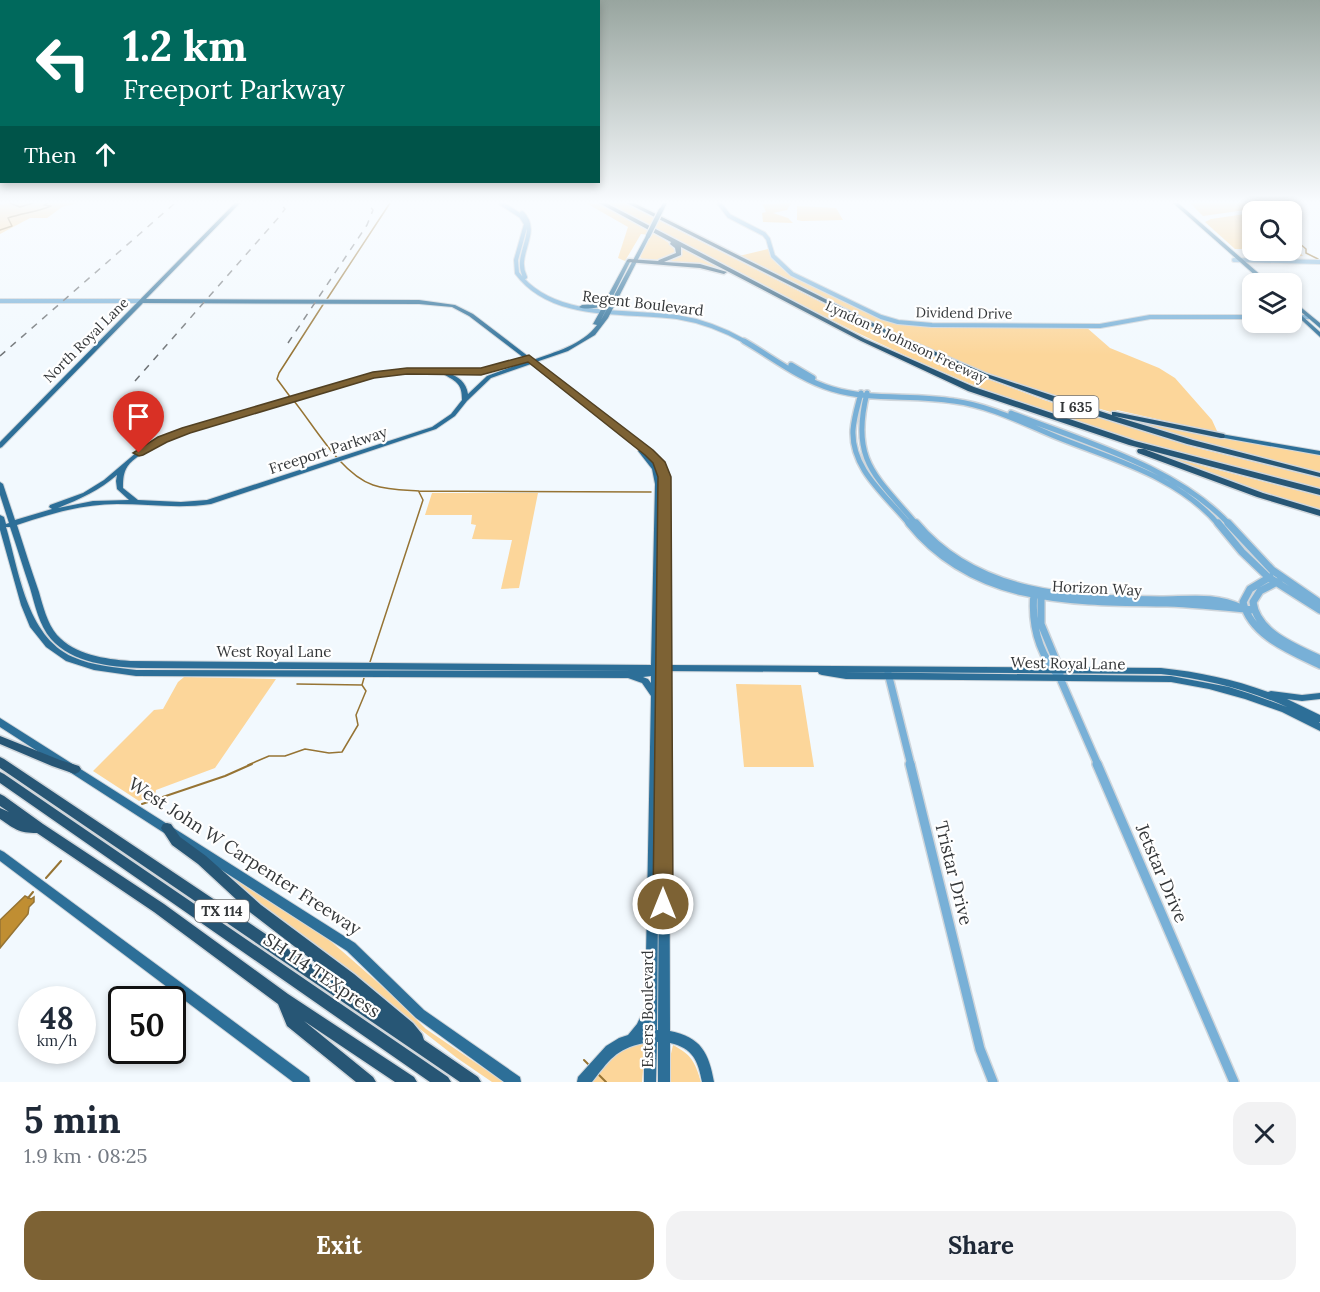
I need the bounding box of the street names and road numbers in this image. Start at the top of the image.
street label: Regent Boulevard [581,286,705,320]
street label: North Royal Lane [40,293,133,386]
street label: Lyndon B Johnson Freeway [822,297,990,388]
street label: Dividend Drive [915,303,1013,323]
road number: I 635 [1054,396,1098,418]
street label: Freeport Parkway [266,422,390,478]
street label: Horizon Way [1052,576,1143,600]
street label: West Royal Lane [217,642,331,661]
street label: West Royal Lane [1010,652,1126,674]
street label: West John W Carpenter Freeway [124,772,366,940]
street label: Tristar Drive [930,819,978,928]
street label: Jetstar Drive [1130,819,1193,926]
road number: TX 114 [195,900,249,922]
street label: SH 114 TEXpress [259,927,385,1023]
street label: Esters Boulevard [638,950,657,1068]

